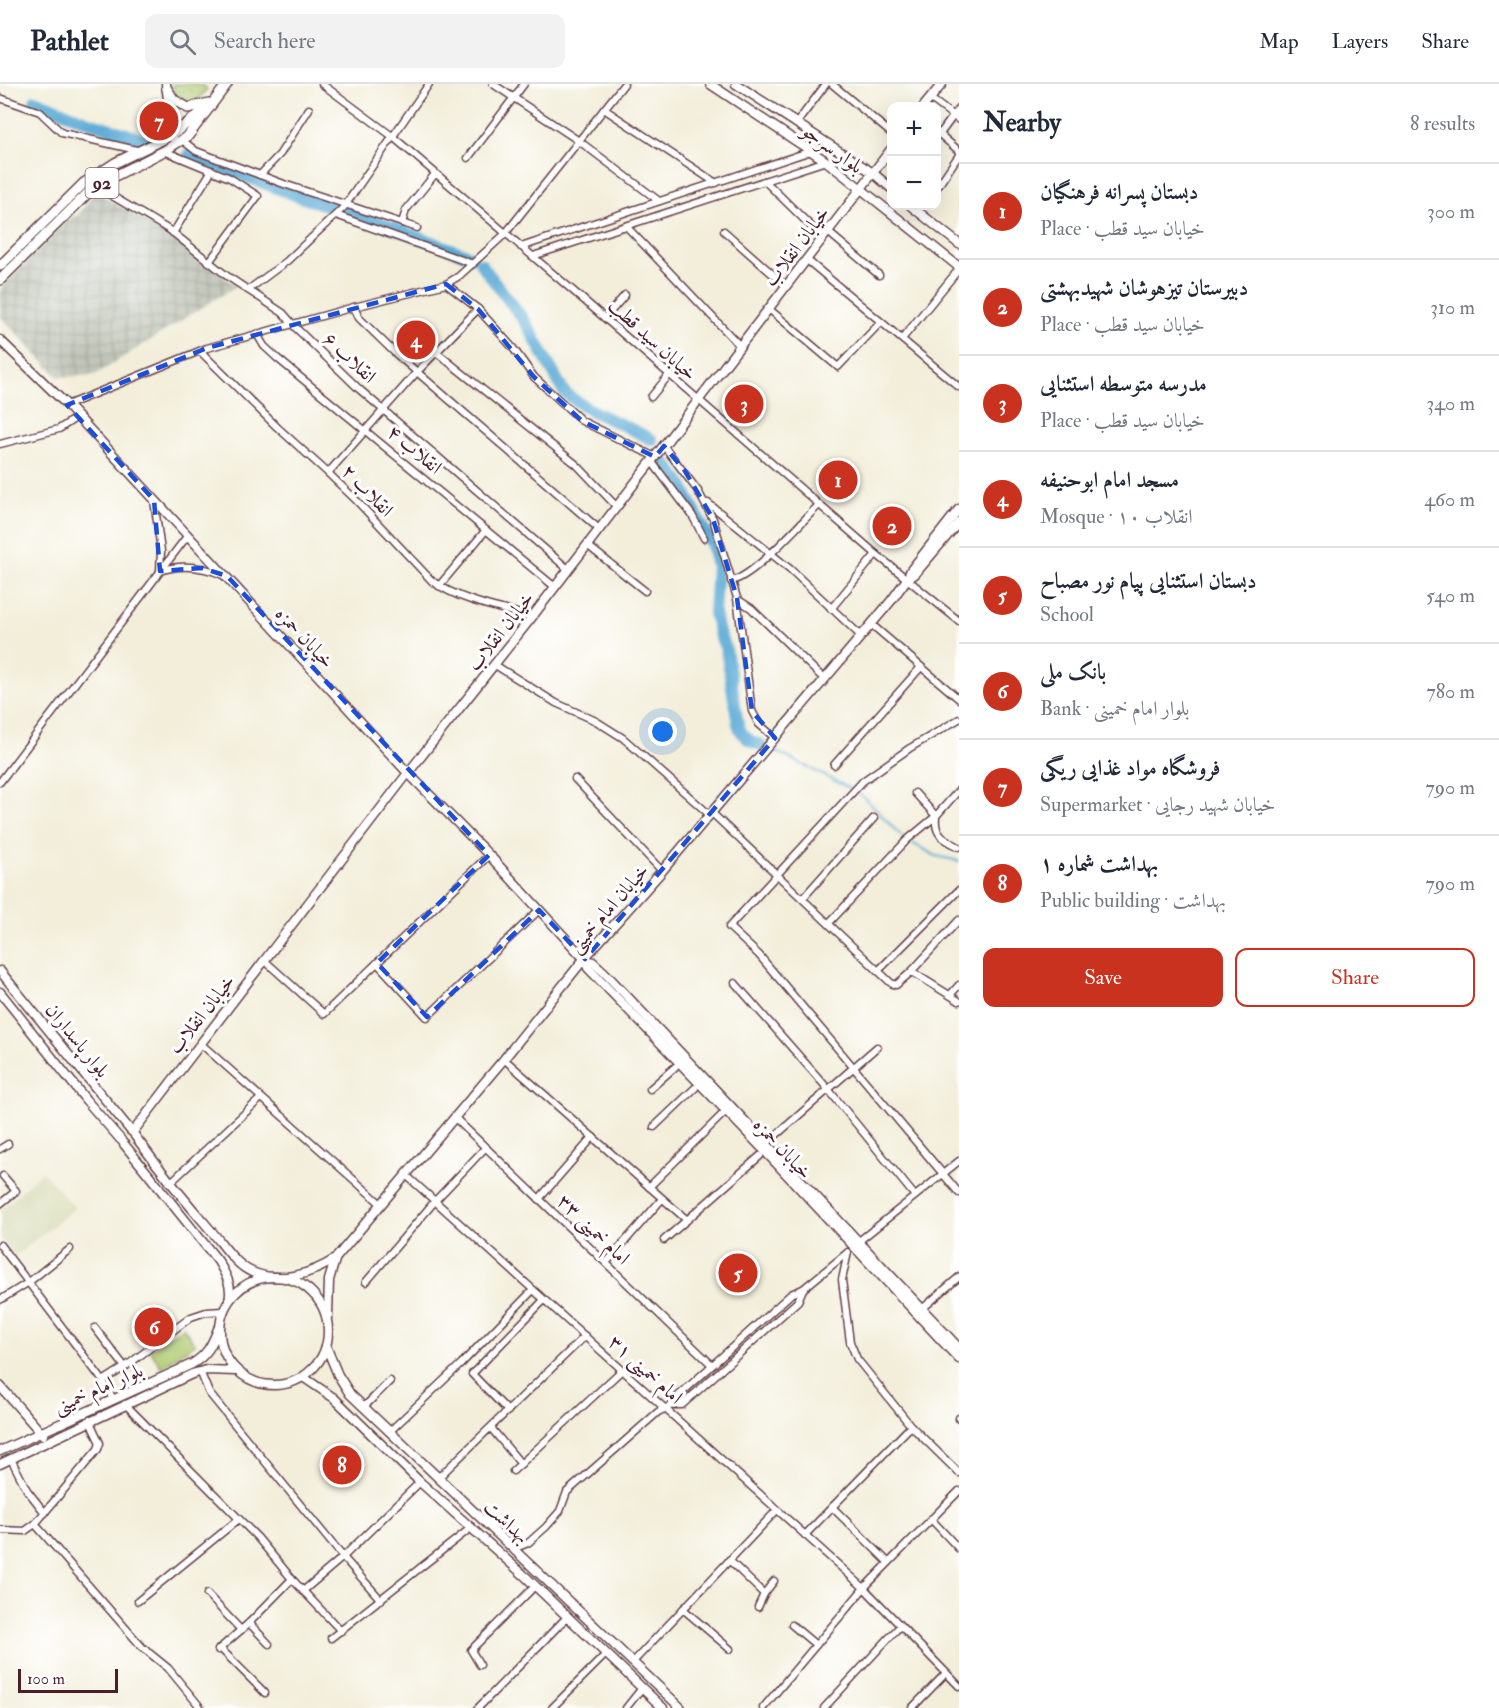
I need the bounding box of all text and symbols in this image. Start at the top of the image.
search box [145,14,565,68]
text: Pathlet [30,24,109,59]
icon: search [166,25,199,58]
text: Search here [214,27,316,55]
text: Map [1259,28,1299,55]
text: Layers [1332,28,1388,55]
text: Share [1421,28,1469,55]
pin: 7 [140,99,178,144]
map controls [887,102,941,210]
button: + [887,102,941,156]
text: Nearby [983,107,1061,139]
text: 8 results [1410,111,1475,136]
street label: بلوار سرجو [795,117,868,180]
button: − [887,156,941,210]
road number: 92 [86,168,118,198]
text: دبستان پسرانه فرهنگیان [1040,178,1198,206]
text: 1 [999,199,1006,224]
text: 300 m [1427,199,1475,224]
street label: خیابان انقلاب [758,201,835,292]
text: Place · خیابان سید قطب [1040,216,1205,241]
text: دبیرستان تیزهوشان شهیدبهشتی [1040,274,1248,302]
street label: خیابان سید قطب [602,293,702,387]
text: 2 [997,295,1008,320]
text: 310 m [1430,295,1475,320]
text: Place · خیابان سید قطب [1040,312,1205,337]
pin: 4 [396,318,436,362]
street label: انقلاب ۶ [318,326,382,388]
text: مدرسه متوسطه استثنایی [1040,370,1207,398]
pin: 3 [724,382,764,426]
text: 3 [999,391,1006,416]
text: 340 m [1427,391,1475,416]
text: Place · خیابان سید قطب [1040,408,1205,433]
street label: انقلاب ۴ [382,419,447,480]
pin: 1 [818,458,858,502]
street label: انقلاب ۲ [336,459,399,522]
text: مسجد امام ابوحنیفه [1040,466,1179,494]
text: 4 [997,487,1008,512]
text: 460 m [1424,487,1475,512]
pin: 2 [872,504,912,548]
text: Mosque · انقلاب ۱۰ [1040,504,1193,529]
text: دبستان استثنایی پیام نور مصباح [1040,567,1257,595]
text: 5 [998,583,1007,608]
text: 540 m [1426,583,1475,608]
street label: خیابان انقلاب [461,586,539,676]
street label: خیابان حمزه [270,601,340,673]
text: School [1040,602,1094,627]
text: بانک ملی [1040,658,1106,686]
text: 6 [997,679,1008,704]
text: 780 m [1426,679,1475,704]
text: Bank · بلوار امام خمینی [1040,696,1189,721]
your location [648,717,677,746]
text: فروشگاه مواد غذایی ریگی [1040,754,1221,782]
text: 7 [998,775,1007,800]
text: 790 m [1426,775,1475,800]
text: Supermarket · خیابان شهید رجایی [1040,792,1275,817]
text: بهداشت شماره ۱ [1040,850,1158,878]
street label: خیابان امام خمینی [563,858,658,962]
text: 8 [998,871,1007,896]
text: 790 m [1426,871,1475,896]
text: Public building · بهداشت [1040,888,1226,913]
button: Save [983,948,1223,1007]
button: Share [1235,948,1475,1007]
street label: خیابان انقلاب [162,969,240,1059]
street label: بلوار پاسداران [38,998,115,1084]
street label: خیابان حمزه [748,1112,818,1184]
street label: امام خمینی ۳۳ [549,1189,635,1274]
pin: 5 [718,1250,758,1296]
pin: 6 [134,1304,174,1350]
street label: امام خمینی ۳۱ [600,1329,688,1413]
street label: بلوار امام خمینی [49,1358,149,1424]
pin: 8 [322,1442,362,1488]
street label: بهداشت [479,1494,535,1549]
scale bar [18,1666,118,1694]
text: 100 m [27,1669,65,1689]

